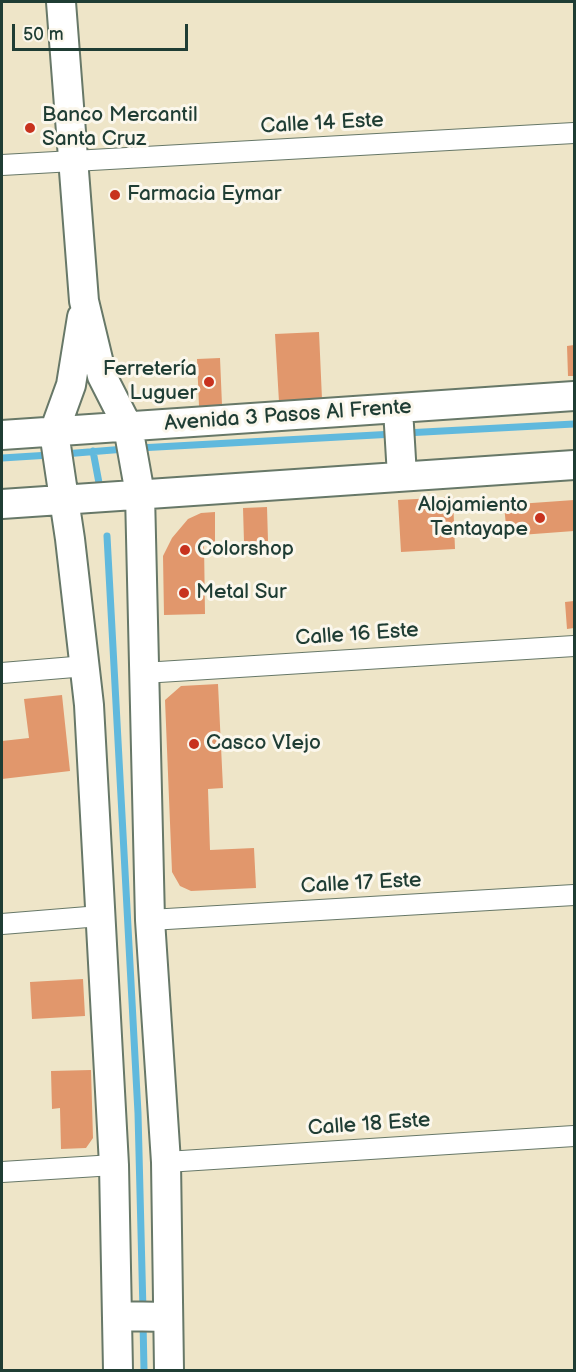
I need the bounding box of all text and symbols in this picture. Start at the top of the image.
scale bar [15,12,190,50]
text: 50 m [23,24,64,45]
place label: Banco Mercantil Santa Cruz [42,103,198,153]
street label: Calle 14 Este [260,108,384,140]
marker: Banco Mercantil Santa Cruz [23,121,37,135]
place label: Farmacia Eymar [127,182,281,208]
marker: Farmacia Eymar [108,188,122,202]
place label: Ferretería Luguer [103,357,197,407]
marker: Ferretería Luguer [202,375,216,389]
street label: Avenida 3 Pasos Al Frente [164,395,412,437]
place label: Alojamiento Tentayape [418,493,528,543]
marker: Alojamiento Tentayape [533,511,547,525]
place label: Colorshop [197,537,294,563]
marker: Colorshop [178,543,192,557]
place label: Metal Sur [196,580,287,606]
marker: Metal Sur [177,586,191,600]
street label: Calle 16 Este [295,618,419,652]
place label: Casco VIejo [206,731,321,757]
marker: Casco VIejo [187,737,201,751]
street label: Calle 17 Este [300,868,422,900]
street label: Calle 18 Este [307,1108,431,1142]

